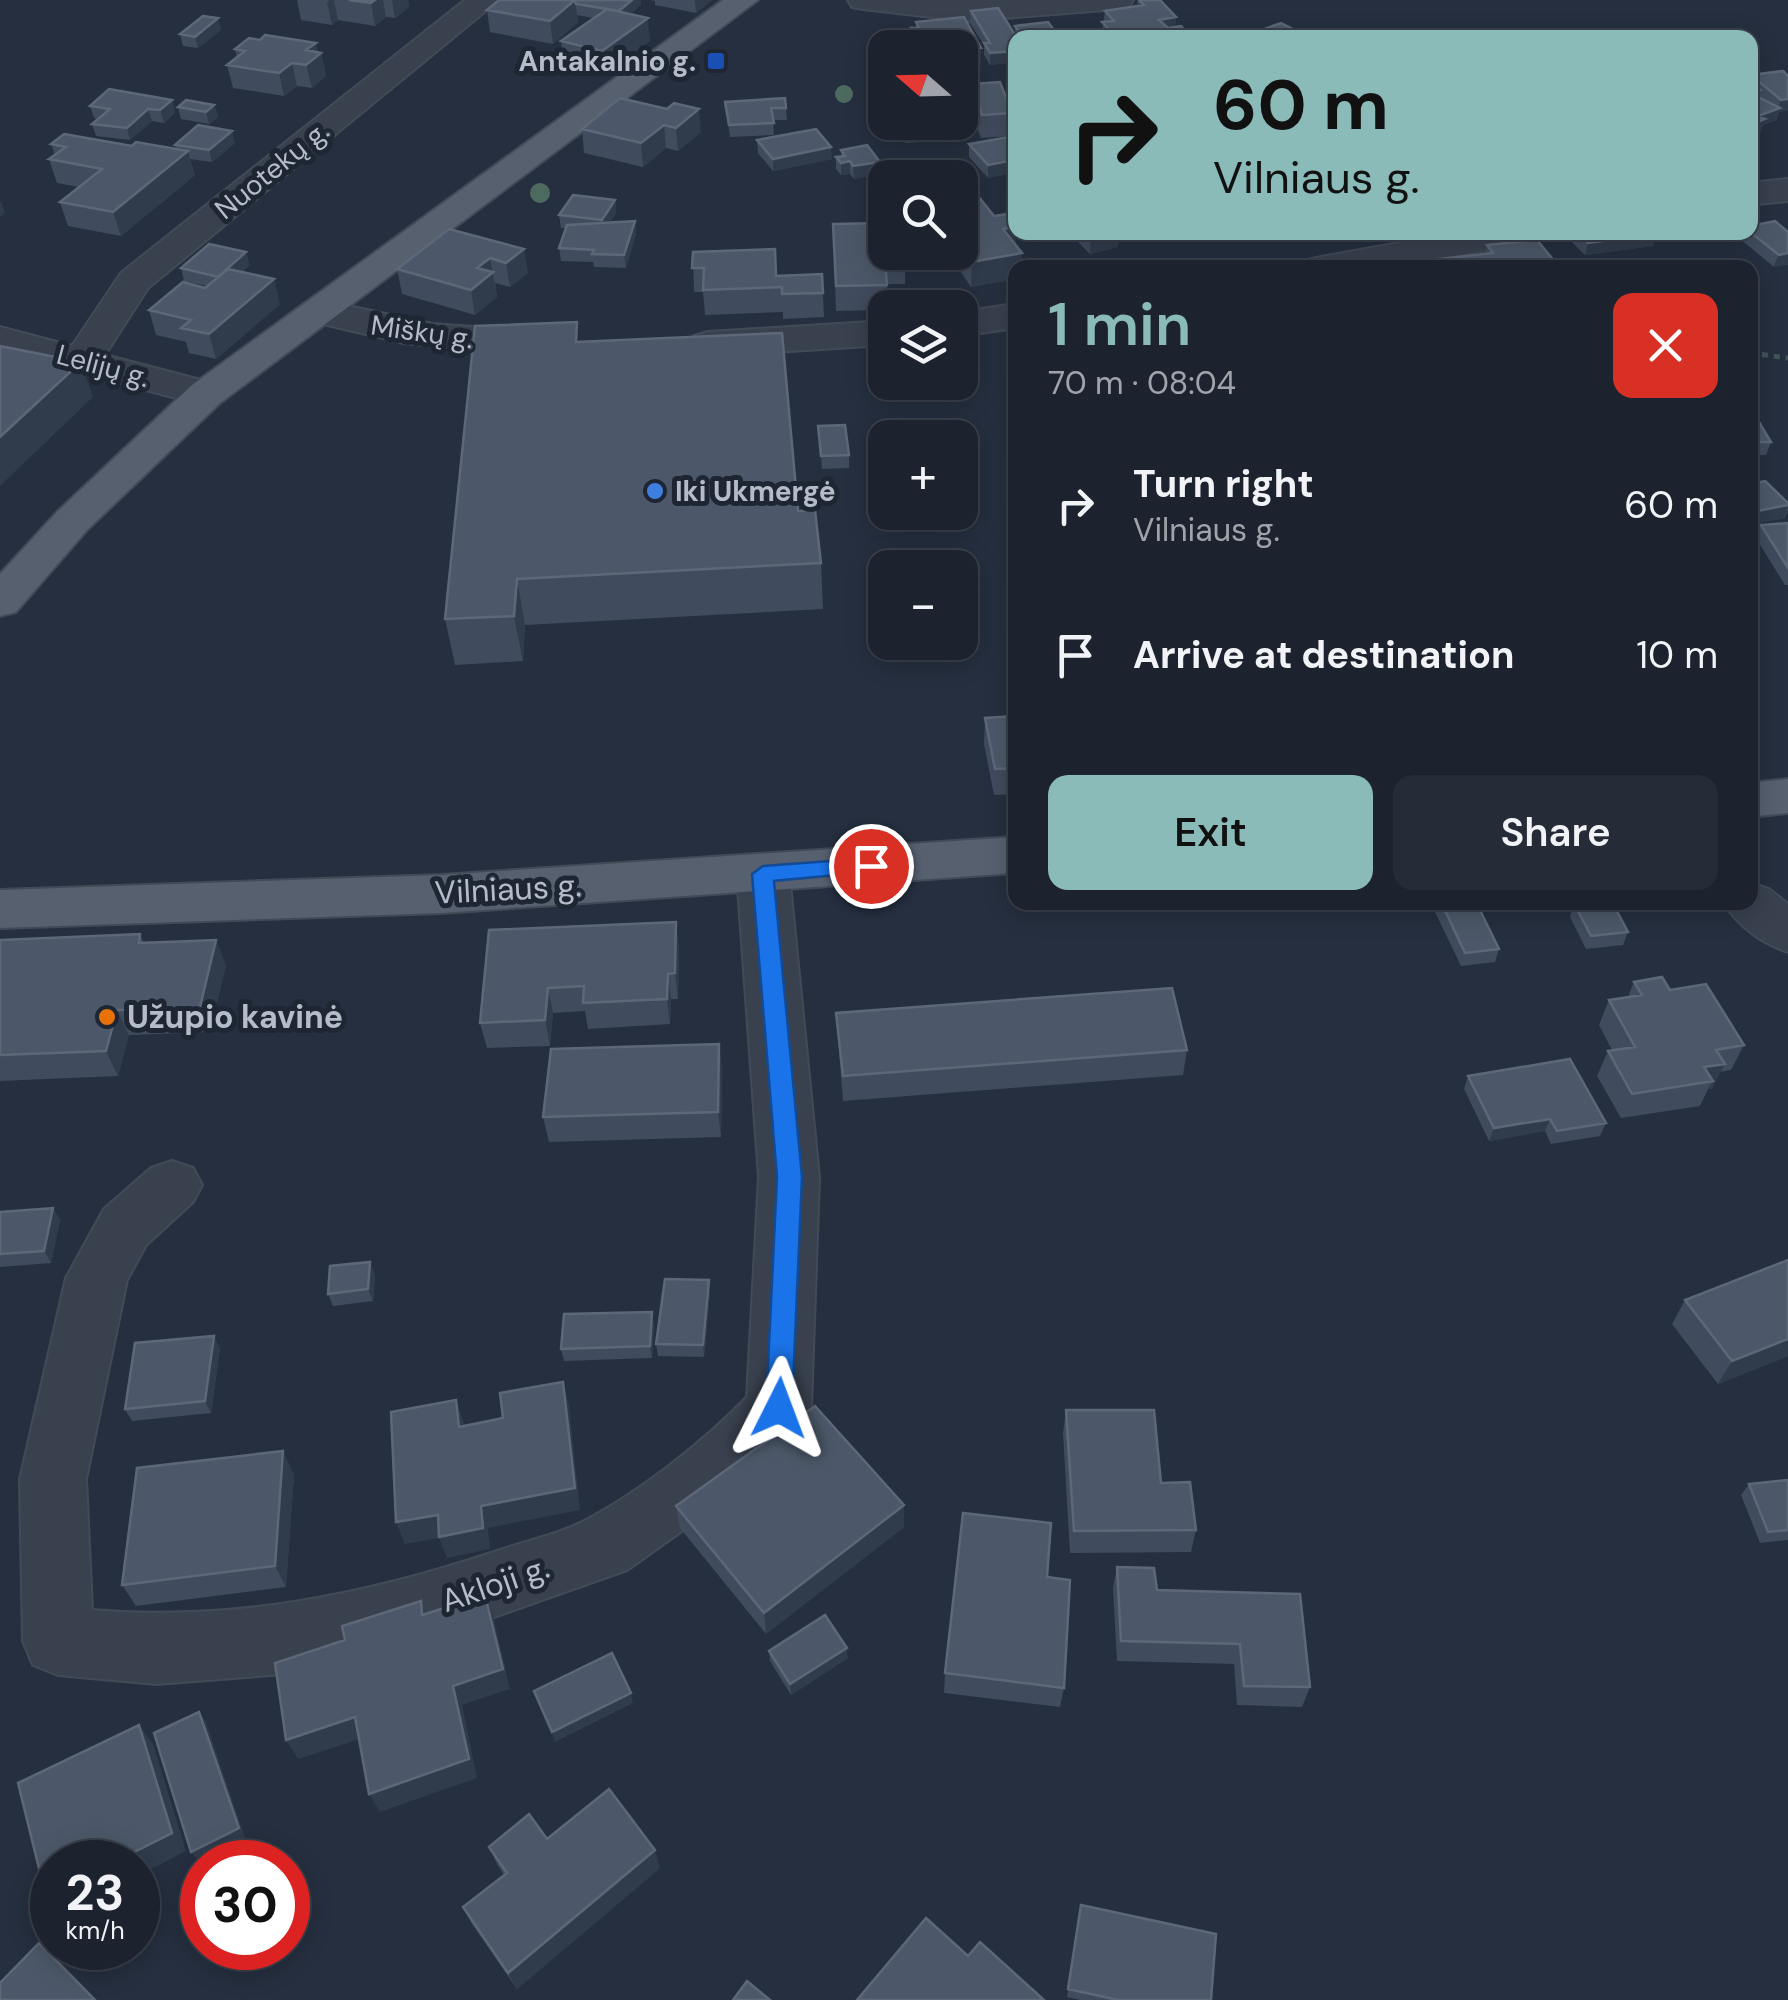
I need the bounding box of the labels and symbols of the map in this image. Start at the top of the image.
north arrow [868,30,978,140]
place label: Antakalnio g. [518,43,696,80]
marker: Antakalnio g. [705,50,727,72]
street label: Nuotekų g. [207,113,337,227]
street label: Miškų g. [368,307,476,357]
street label: Lelijų g. [53,336,153,396]
place label: Iki Ukmergė [675,473,836,510]
marker: Iki Ukmergė [644,480,666,502]
pin [829,824,914,909]
street label: Vilniaus g. [434,864,582,914]
place label: Užupio kavinė [127,996,343,1038]
marker: Užupio kavinė [96,1006,118,1028]
position arrow [727,1356,831,1460]
street label: Akloji g. [435,1546,555,1622]
speed limit sign: 30 [180,1840,310,1970]

